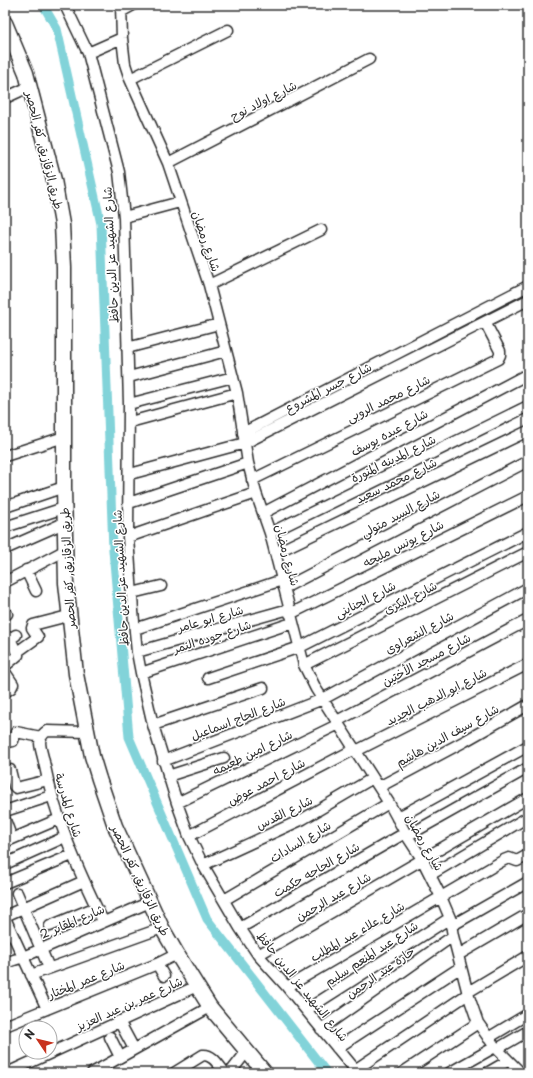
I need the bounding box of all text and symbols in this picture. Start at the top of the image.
street label: شارع اولاد نوح [226,75,300,125]
street label: طريق الزقازيق, كفر الحصر [21,88,68,211]
street label: شارع الشهيد عز الدين حافظ [97,186,124,324]
street label: شارع رمضان [187,208,226,274]
street label: شارع جسر المشروع [281,357,375,418]
street label: شارع محمد الروبى [343,370,433,427]
street label: شارع عبده يوسف [347,404,431,461]
street label: شارع المدينه المنورة [347,430,439,487]
street label: شارع محمد سعيد [352,453,440,508]
street label: شارع السيد متولي [357,485,444,544]
street label: طريق الزقازيق, كفر الحصر [55,507,79,630]
street label: شارع الشهيد عز الدين حافظ [107,509,134,647]
street label: شارع يونس مليحه [359,515,447,572]
street label: شارع رمضان [270,522,305,588]
street label: شارع الجناينى [331,576,399,623]
street label: شارع البكرى [380,576,440,619]
street label: شارع ابو عامر [174,600,245,637]
street label: شارع الشعراوى [381,606,457,659]
street label: شارع جوده النمر [170,615,254,658]
street label: شارع مسجد الأختين [378,628,474,691]
street label: شارع ابو الدهب الجديد [382,663,490,730]
street label: شارع الحاج اسماعيل [188,692,288,745]
street label: شارع سيف الدين هاشم [392,699,502,772]
street label: شارع امين طعيمه [209,725,295,780]
street label: شارع احمد عوض [224,753,309,810]
street label: شارع المدرسة [50,771,87,840]
street label: شارع القدس [253,791,316,834]
street label: شارع رمضان [401,810,449,874]
street label: شارع السادات [266,816,335,867]
street label: طريق الزقازيق, كفر الحصر [107,820,175,939]
street label: شارع الحاجه حكمت [269,837,363,902]
street label: شارع عبد الرحمن [292,867,374,926]
street label: شارع علاء عبد المطلب [306,897,408,966]
street label: شارع المقابر 2 [37,899,108,944]
street label: شارع عبد المنعم سليم [321,916,422,991]
street label: شارع الشهيد عز الدين حافظ [252,927,353,1045]
street label: حارة عبد الرحمن [342,942,418,1002]
street label: شارع عمر المختار [44,955,128,1004]
street label: شارع عمر بن عبد العزيز [72,971,186,1036]
north arrow [18,1020,58,1060]
text: N [20,1025,39,1042]

